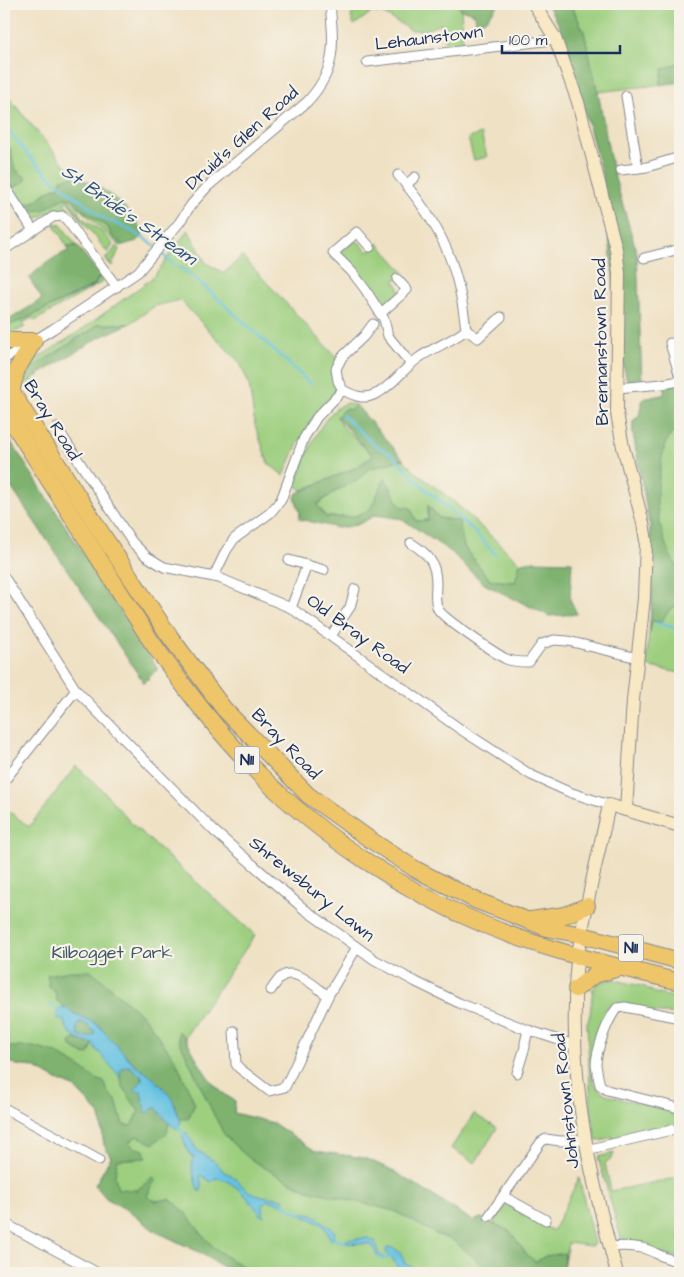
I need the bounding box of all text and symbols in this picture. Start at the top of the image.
street label: Lehaunstown [374,19,484,57]
scale bar [502,22,619,54]
text: 100 m [509,30,548,51]
street label: Druid's Glen Road [180,80,304,196]
water label: St Bride's Stream [56,158,204,273]
street label: Brennanstown Road [587,258,615,426]
street label: Bray Road [17,375,87,465]
street label: Old Bray Road [301,588,415,681]
street label: Bray Road [245,703,326,786]
road number: N11 [234,746,260,774]
street label: Shrewsbury Lawn [243,830,380,948]
road number: N11 [618,934,644,961]
park label: Kilbogget Park [51,940,173,966]
street label: Johnstown Road [546,1032,586,1170]

